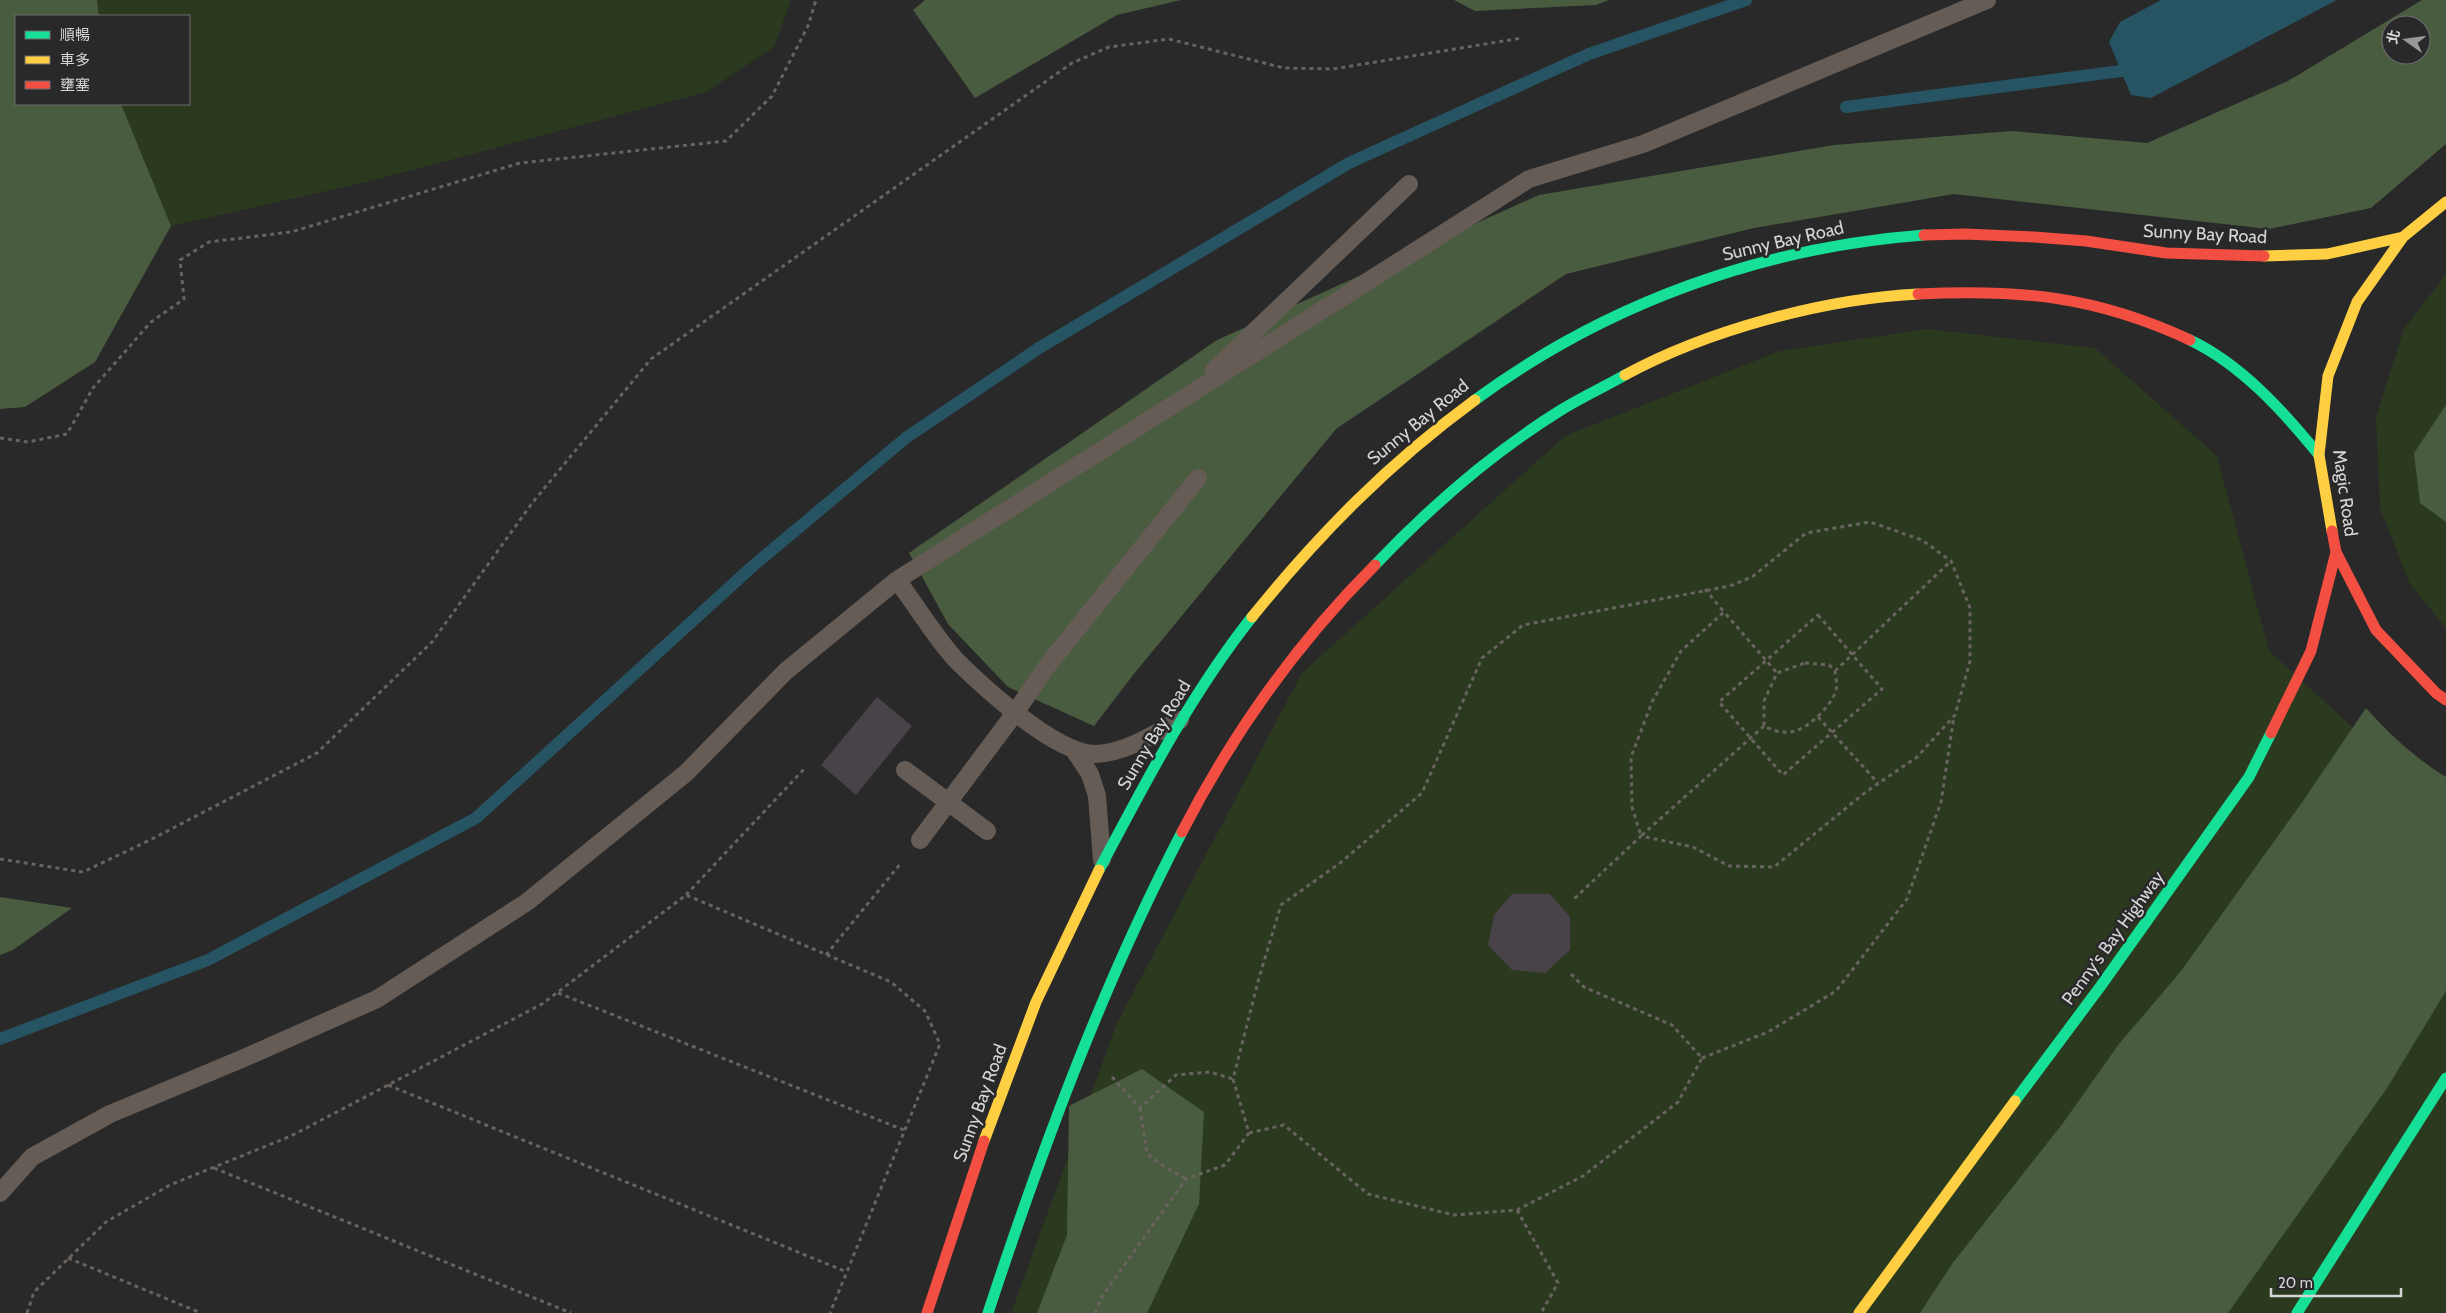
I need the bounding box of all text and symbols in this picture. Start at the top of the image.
legend [15,15,190,105]
north arrow [2381,15,2431,65]
text: 順暢 [60,26,90,44]
text: 北 [2383,28,2404,46]
text: 車多 [60,51,90,69]
text: 壅塞 [60,76,90,94]
street label: Sunny Bay Road [1720,216,1846,266]
street label: Sunny Bay Road [2142,220,2268,248]
street label: Sunny Bay Road [1363,374,1473,470]
street label: Magic Road [2328,448,2362,538]
street label: Sunny Bay Road [1113,676,1195,794]
street label: Penny's Bay Highway [2057,867,2169,1009]
street label: Sunny Bay Road [948,1041,1012,1165]
scale bar [2271,1266,2401,1298]
text: 20 m [2278,1274,2313,1292]

